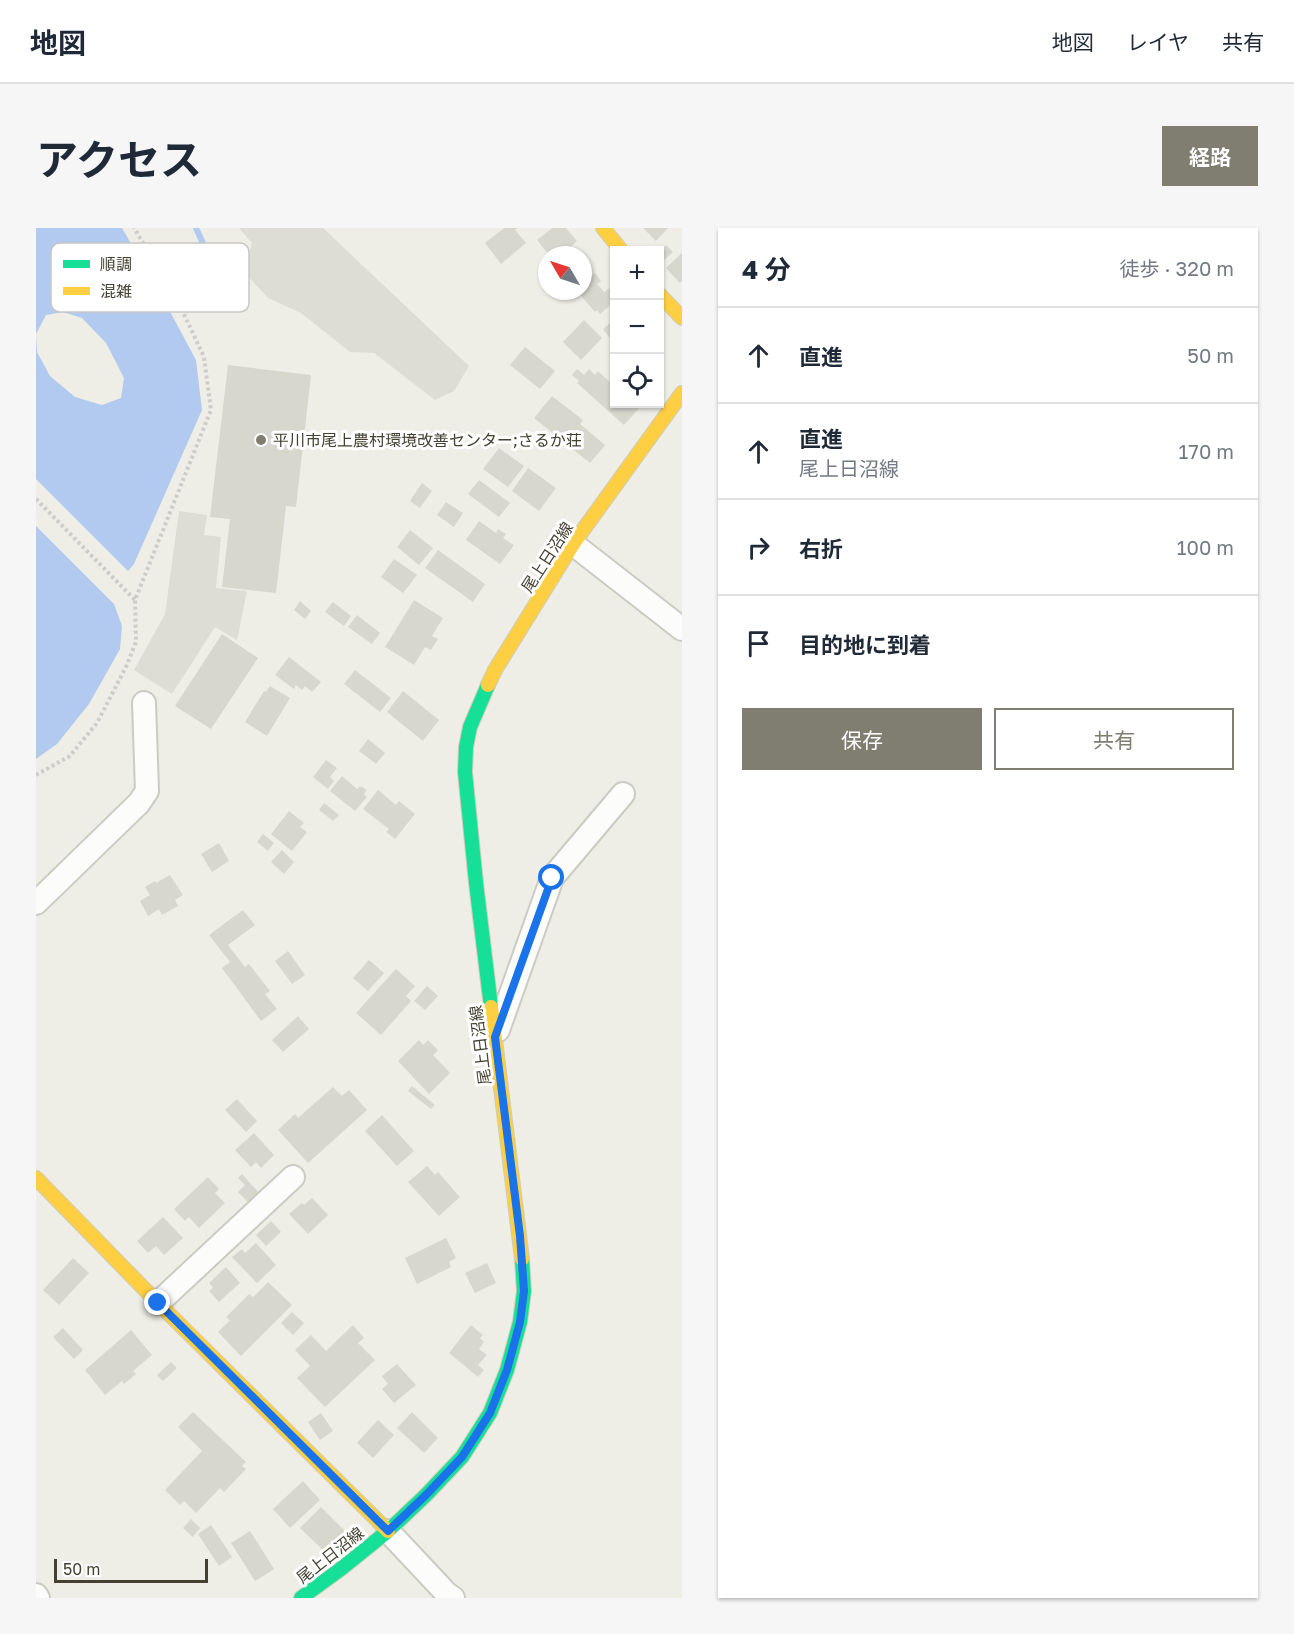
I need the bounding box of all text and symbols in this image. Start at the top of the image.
text: 地図 [30,26,86,59]
text: 地図 [1052,29,1094,55]
text: レイヤ [1127,29,1189,55]
text: 共有 [1222,29,1264,55]
button: 経路 [1162,126,1258,186]
text: アクセス [36,134,202,184]
legend [51,243,249,312]
north arrow [538,246,592,300]
map controls [610,246,664,408]
button: + [610,246,664,300]
text: 順調 [100,254,132,274]
text: 4 分 [742,254,791,285]
text: 徒歩 · 320 m [1120,256,1234,280]
text: 混雑 [100,281,132,301]
button: − [610,300,664,354]
icon: ahead [742,339,775,372]
text: 直進 [799,343,843,370]
text: 50 m [1187,343,1234,367]
button: locate [610,354,664,408]
text: 直進 [799,425,843,452]
place label: 平川市尾上農村環境改善センター;さるか荘 [273,430,582,450]
marker: 平川市尾上農村環境改善センター;さるか荘 [254,433,268,447]
icon: ahead [742,435,775,468]
text: 170 m [1179,439,1234,463]
text: 尾上日沼線 [799,456,899,480]
street label: 尾上日沼線 [517,518,577,596]
icon: right [742,531,775,564]
text: 右折 [799,535,843,562]
text: 100 m [1177,535,1234,559]
icon: arrive [742,627,775,660]
text: 目的地に到着 [799,631,931,658]
button: 保存 [742,708,982,770]
button: 共有 [994,708,1234,770]
route start [538,864,564,890]
street label: 尾上日沼線 [465,1004,495,1086]
route end [144,1289,170,1315]
street label: 尾上日沼線 [292,1522,368,1588]
scale bar [54,1556,208,1584]
text: 50 m [63,1559,100,1579]

